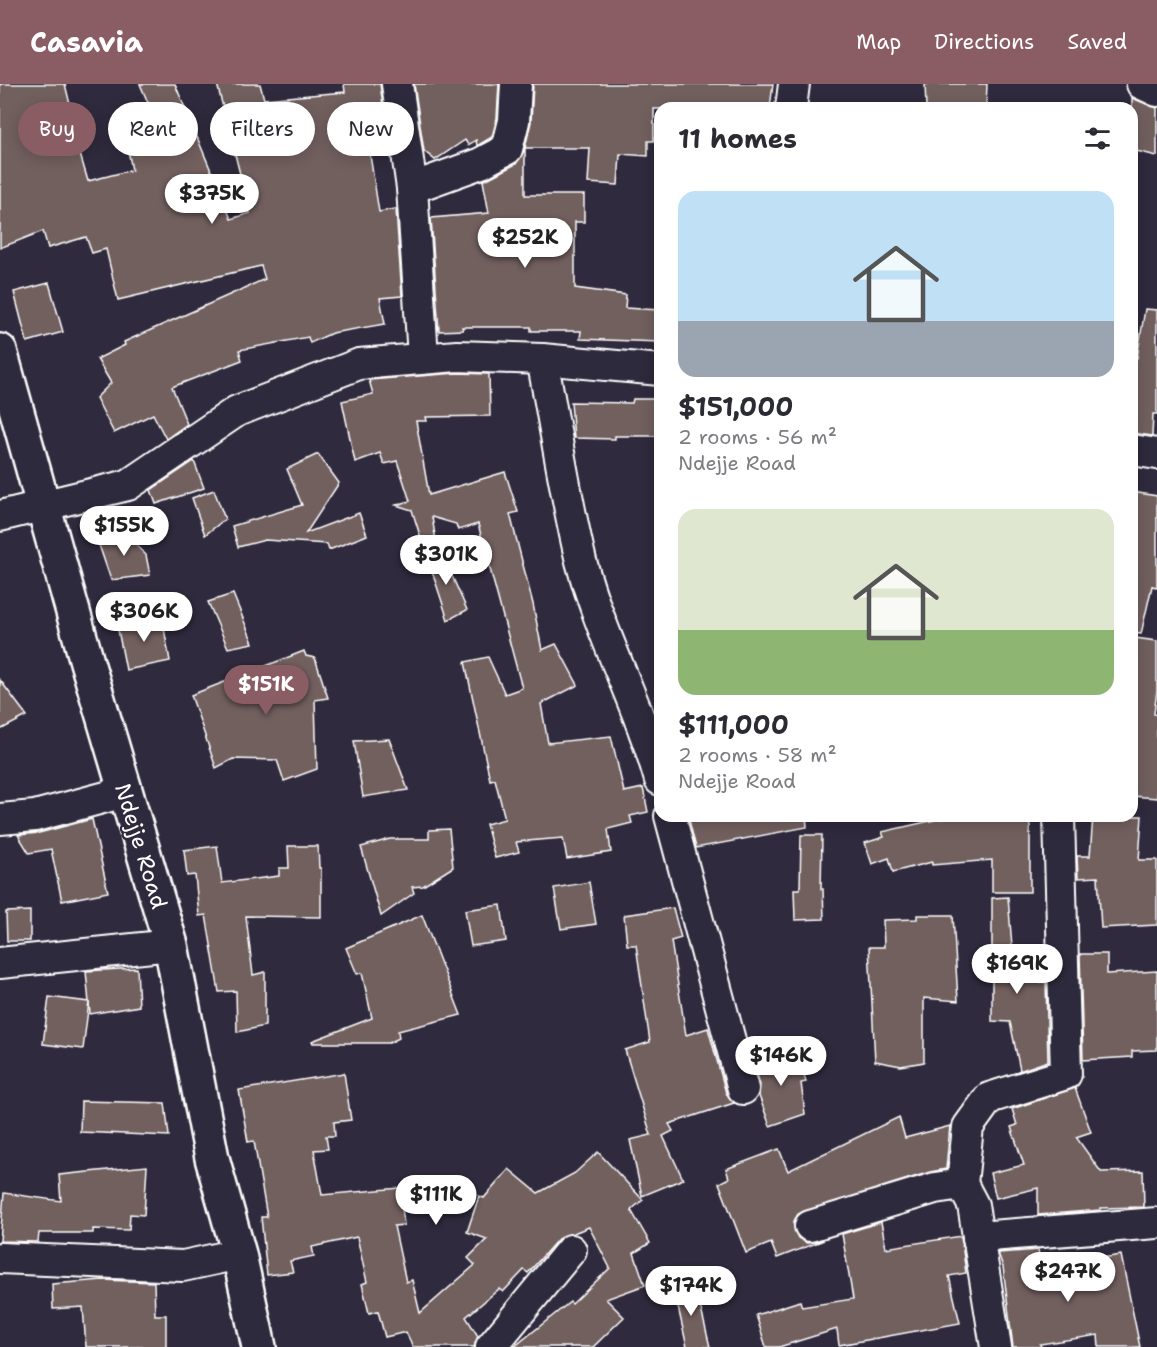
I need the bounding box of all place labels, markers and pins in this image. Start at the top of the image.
pin: $375K [170,174,254,225]
pin: $252K [483,218,567,269]
pin: $155K [82,506,166,557]
pin: $301K [404,535,488,586]
pin: $306K [102,592,186,643]
pin: $151K [224,665,308,716]
pin: $169K [975,944,1059,995]
pin: $146K [739,1036,823,1087]
pin: $111K [394,1175,478,1226]
pin: $247K [1026,1252,1110,1303]
pin: $174K [649,1266,733,1317]

